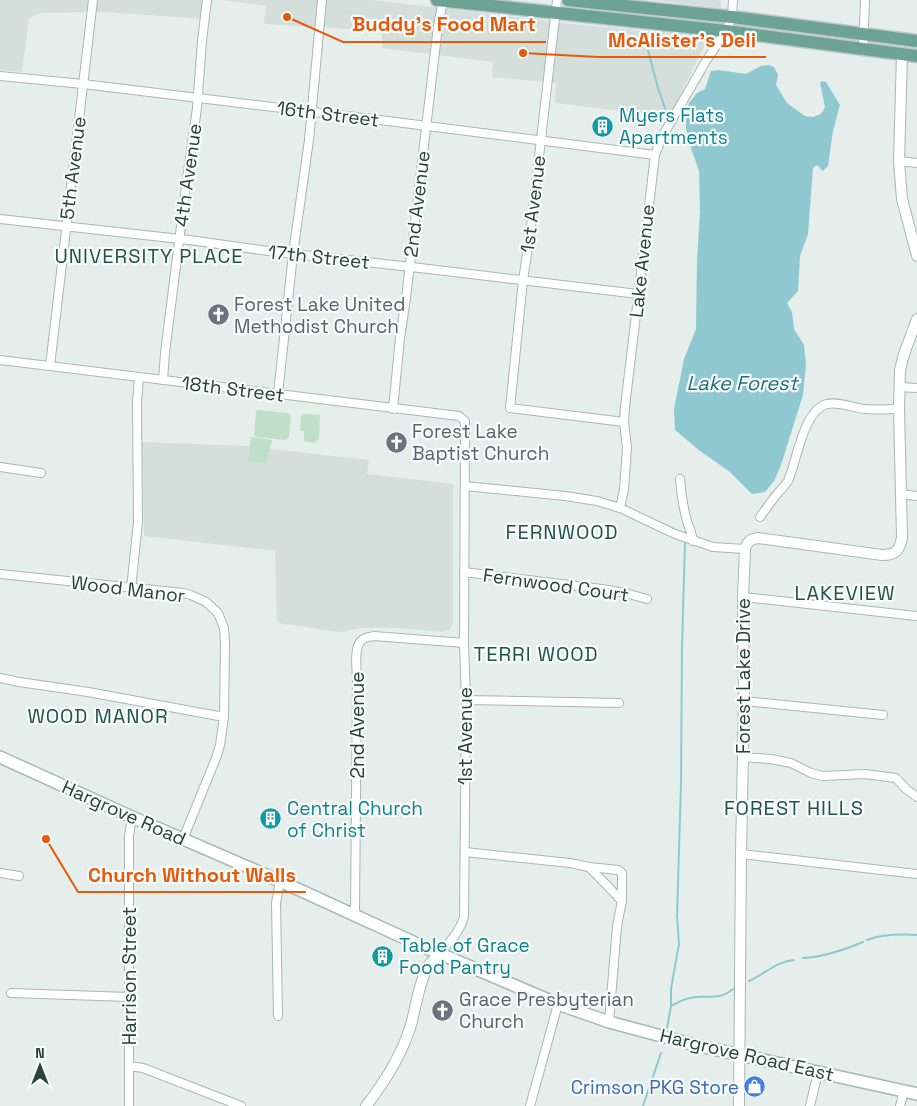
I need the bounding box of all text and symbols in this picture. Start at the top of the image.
callout: Buddy's Food Mart [343,7,546,42]
text: Buddy's Food Mart [352,11,536,37]
callout: McAlister's Deli [598,22,766,57]
text: McAlister's Deli [608,27,756,53]
street label: 16th Street [275,95,381,133]
place label: Myers Flats Apartments [619,103,728,150]
building icon: Myers Flats Apartments [591,114,615,138]
street label: 5th Avenue [54,115,92,221]
street label: 4th Avenue [168,122,208,228]
street label: 2nd Avenue [398,149,436,259]
street label: 1st Avenue [515,154,551,254]
street label: Lake Avenue [624,203,660,319]
street label: 17th Street [267,239,371,275]
district label: UNIVERSITY PLACE [54,243,244,269]
place label: Forest Lake United Methodist Church [234,292,405,339]
church icon: Forest Lake United Methodist Church [206,303,230,327]
street label: 18th Street [180,370,286,408]
water label: Lake Forest [686,370,799,396]
place label: Forest Lake Baptist Church [412,419,549,466]
church icon: Forest Lake Baptist Church [384,430,408,454]
district label: FERNWOOD [506,519,618,545]
street label: Fernwood Court [481,562,631,608]
street label: Wood Manor [69,570,187,608]
district label: LAKEVIEW [795,580,896,606]
street label: Forest Lake Drive [731,598,756,754]
district label: TERRI WOOD [473,641,599,667]
street label: 2nd Avenue [345,671,370,779]
street label: 1st Avenue [453,687,478,785]
district label: WOOD MANOR [27,703,169,729]
street label: Hargrove Road [58,774,190,852]
district label: FOREST HILLS [724,795,864,821]
place label: Central Church of Christ [287,796,423,843]
building icon: Central Church of Christ [259,807,283,831]
callout: Church Without Walls [78,857,306,892]
text: Church Without Walls [88,862,296,888]
street label: Harrison Street [117,907,142,1045]
place label: Table of Grace Food Pantry [399,933,530,980]
building icon: Table of Grace Food Pantry [371,944,395,968]
place label: Grace Presbyterian Church [459,987,634,1034]
church icon: Grace Presbyterian Church [431,998,455,1022]
street label: Hargrove Road East [657,1023,837,1087]
north arrow [15,1041,65,1091]
text: N [35,1044,45,1062]
place label: Crimson PKG Store [571,1075,739,1100]
shop icon: Crimson PKG Store [743,1075,767,1099]

